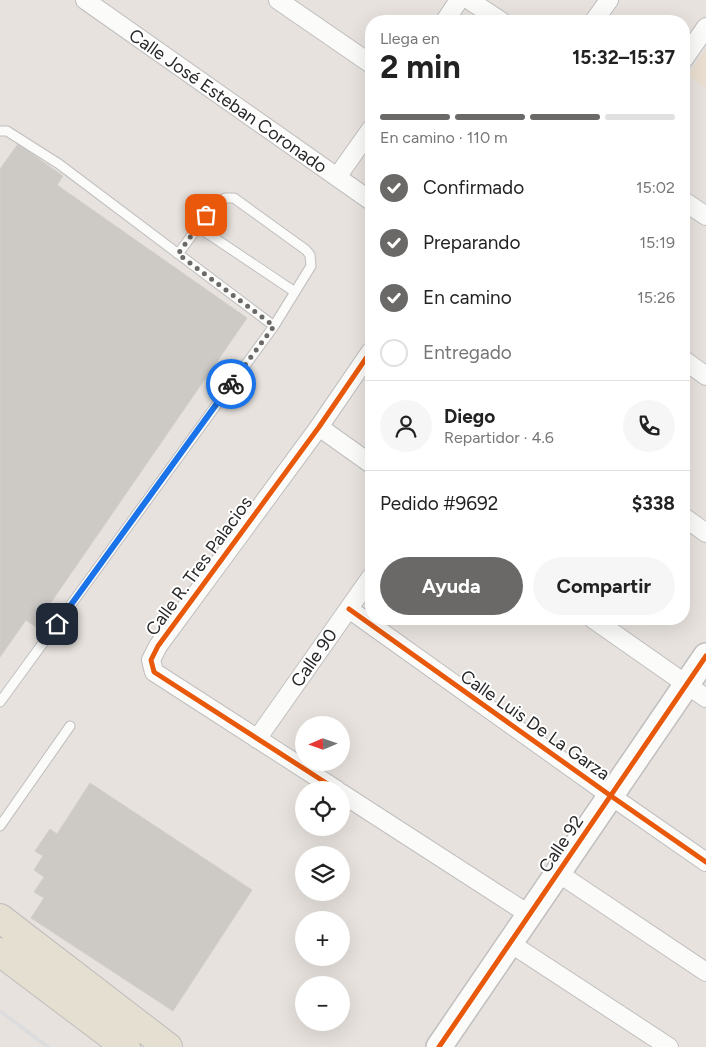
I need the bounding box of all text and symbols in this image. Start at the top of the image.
street label: Calle José Esteban Coronado [125,24,331,178]
text: Llega en [380,29,440,48]
text: 15:32–15:37 [572,46,675,69]
text: 2 min [380,48,461,86]
text: En camino · 110 m [380,128,508,147]
icon: check [380,174,408,202]
text: Confirmado [423,176,524,199]
text: 15:02 [636,178,675,197]
pin [185,194,227,236]
icon: bag [192,201,220,229]
icon: check [380,229,408,257]
text: Preparando [423,231,521,254]
text: 15:19 [639,233,675,252]
icon: check [380,284,408,312]
text: En camino [423,286,512,309]
text: 15:26 [637,288,675,307]
text: Entregado [423,341,512,364]
courier [206,359,256,409]
icon: bike [217,370,245,398]
button: person [380,400,432,452]
button: phone [623,400,675,452]
text: Diego [444,405,495,428]
text: Repartidor · 4.6 [444,428,554,447]
street label: Calle R. Tres Palacios [141,492,257,640]
text: Pedido #9692 [380,492,498,515]
text: $338 [632,492,675,515]
button: Ayuda [380,557,523,615]
button: Compartir [533,557,675,615]
pin [36,603,78,645]
icon: home [43,610,71,638]
street label: Calle 90 [286,625,342,691]
street label: Calle Luis De La Garza [456,665,614,785]
north arrow [295,716,350,771]
map controls [295,716,350,1031]
button: locate [295,781,350,836]
street label: Calle 92 [534,811,588,877]
button: layers [295,846,350,901]
button: + [295,911,350,966]
button: − [295,976,350,1031]

